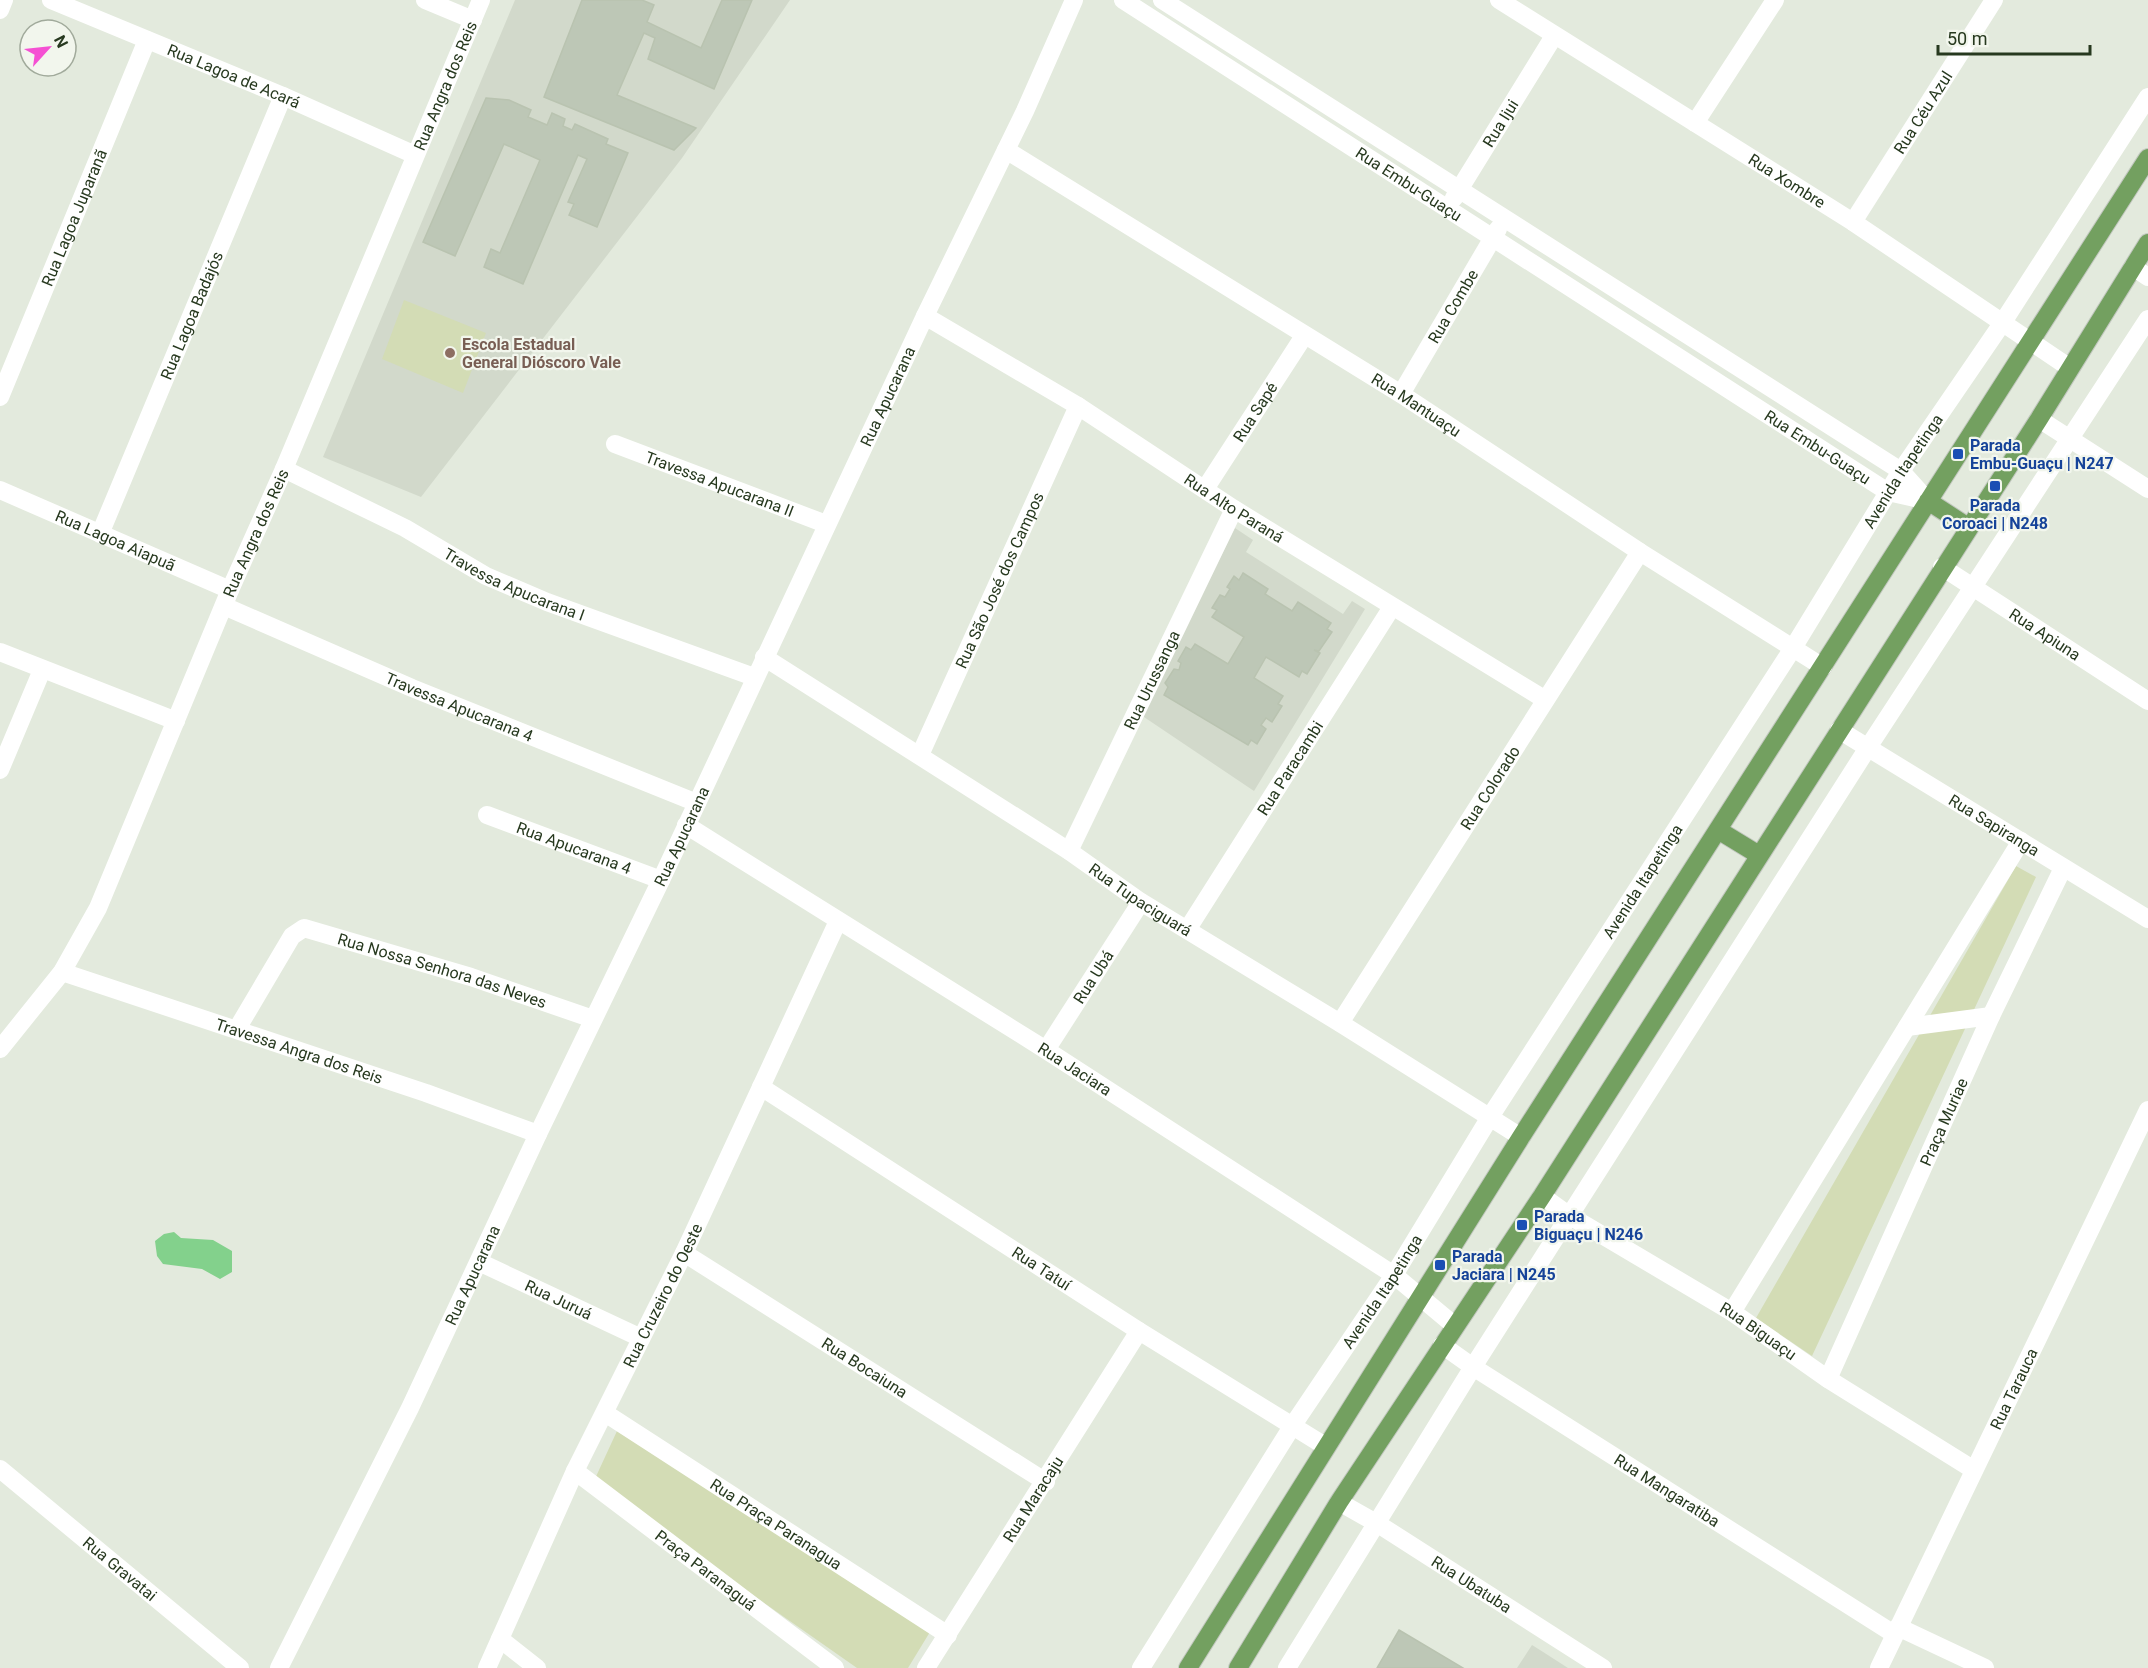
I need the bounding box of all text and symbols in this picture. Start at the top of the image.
north arrow [18,18,78,78]
street label: Rua Angra dos Reis [410,18,481,153]
scale bar [1938,18,2090,56]
text: 50 m [1947,28,1987,49]
text: N [50,32,72,51]
street label: Rua Lagoa de Acará [164,40,303,113]
street label: Rua Céu Azul [1890,68,1956,157]
street label: Rua Ijui [1479,96,1522,151]
street label: Rua Embu-Guaçu [1352,143,1465,225]
street label: Rua Lagoa Juparanã [38,147,111,289]
street label: Rua Xombre [1745,150,1829,212]
street label: Rua Lagoa Badajós [157,249,227,382]
street label: Rua Combe [1424,266,1482,347]
place label: Escola Estadual General Dióscoro Vale [462,335,621,372]
street label: Rua Apucarana [856,343,919,449]
marker: Escola Estadual General Dióscoro Vale [443,346,457,360]
street label: Rua Mantuaçu [1368,369,1464,441]
street label: Rua Sapé [1229,379,1282,445]
street label: Rua Embu-Guaçu [1761,406,1874,488]
street label: Avenida Itapetinga [1859,411,1947,532]
place label: Parada Embu-Guaçu | N247 [1970,436,2114,473]
street label: Travessa Apucarana II [643,447,797,521]
marker: Parada Embu-Guaçu | N247 [1951,447,1965,461]
street label: Rua Angra dos Reis [219,466,293,600]
street label: Rua Alto Paraná [1181,470,1287,547]
marker: Parada Coroaci | N248 [1988,479,2002,493]
street label: Rua São José dos Campos [952,489,1048,671]
place label: Parada Coroaci | N248 [1942,496,2048,533]
street label: Rua Lagoa Aiapuã [52,506,178,575]
street label: Travessa Apucarana I [440,544,587,625]
street label: Rua Apiuna [2006,604,2084,665]
street label: Rua Urussanga [1120,627,1184,733]
street label: Travessa Apucarana 4 [382,669,536,746]
street label: Rua Paracambi [1253,718,1327,819]
street label: Rua Colorado [1457,742,1524,833]
street label: Rua Apucarana [650,784,713,890]
street label: Rua Sapiranga [1945,790,2043,860]
street label: Rua Apucarana 4 [514,818,634,878]
street label: Avenida Itapetinga [1599,821,1687,942]
street label: Rua Tupaciguará [1085,859,1195,941]
street label: Rua Nossa Senhora das Neves [335,929,549,1012]
street label: Rua Ubá [1069,947,1117,1007]
street label: Travessa Angra dos Reis [213,1015,385,1088]
street label: Rua Jaciara [1034,1038,1115,1100]
street label: Praça Muriae [1916,1075,1972,1169]
place label: Parada Biguaçu | N246 [1534,1207,1643,1244]
marker: Parada Biguaçu | N246 [1515,1218,1529,1232]
street label: Rua Cruzeiro do Oeste [619,1221,706,1371]
street label: Rua Apucarana [441,1222,504,1328]
street label: Avenida Itapetinga [1338,1231,1426,1352]
street label: Rua Tatuí [1008,1243,1075,1295]
place label: Parada Jaciara | N245 [1452,1247,1556,1284]
marker: Parada Jaciara | N245 [1433,1258,1447,1272]
street label: Rua Juruá [522,1276,595,1324]
street label: Rua Biguaçu [1716,1298,1800,1364]
street label: Rua Bocaiuna [818,1334,911,1402]
street label: Rua Tarauca [1986,1345,2042,1433]
street label: Rua Mangaratiba [1611,1450,1723,1531]
street label: Rua Maracaju [999,1453,1067,1546]
street label: Rua Praça Paranagua [707,1475,845,1574]
street label: Praça Paranaguá [651,1526,760,1615]
street label: Rua Gravatai [79,1533,161,1605]
street label: Rua Ubatuba [1428,1552,1515,1617]

